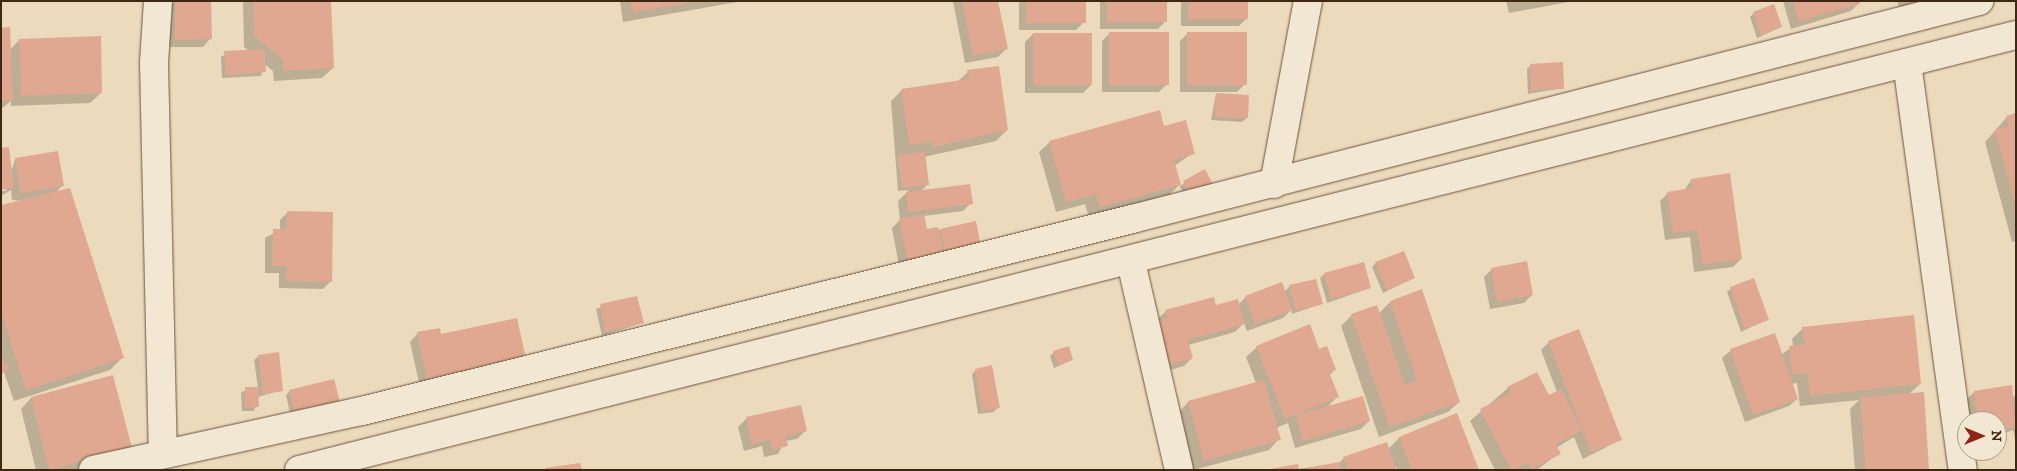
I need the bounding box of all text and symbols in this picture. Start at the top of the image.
north arrow [1957,411,2007,461]
text: N [1987,430,2005,442]

